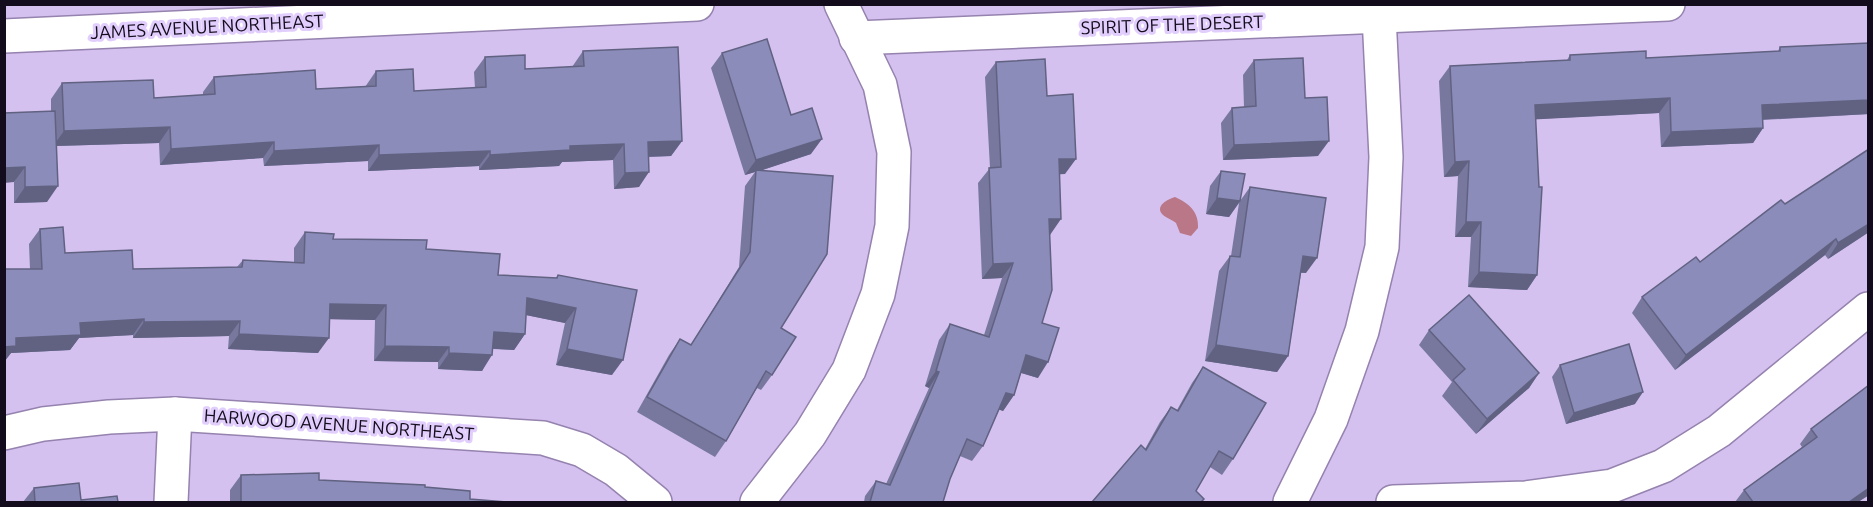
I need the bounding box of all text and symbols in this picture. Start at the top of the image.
street label: JAMES AVENUE NORTHEAST [90,10,324,42]
street label: SPIRIT OF THE DESERT [1080,11,1264,37]
street label: HARWOOD AVENUE NORTHEAST [203,405,475,443]

